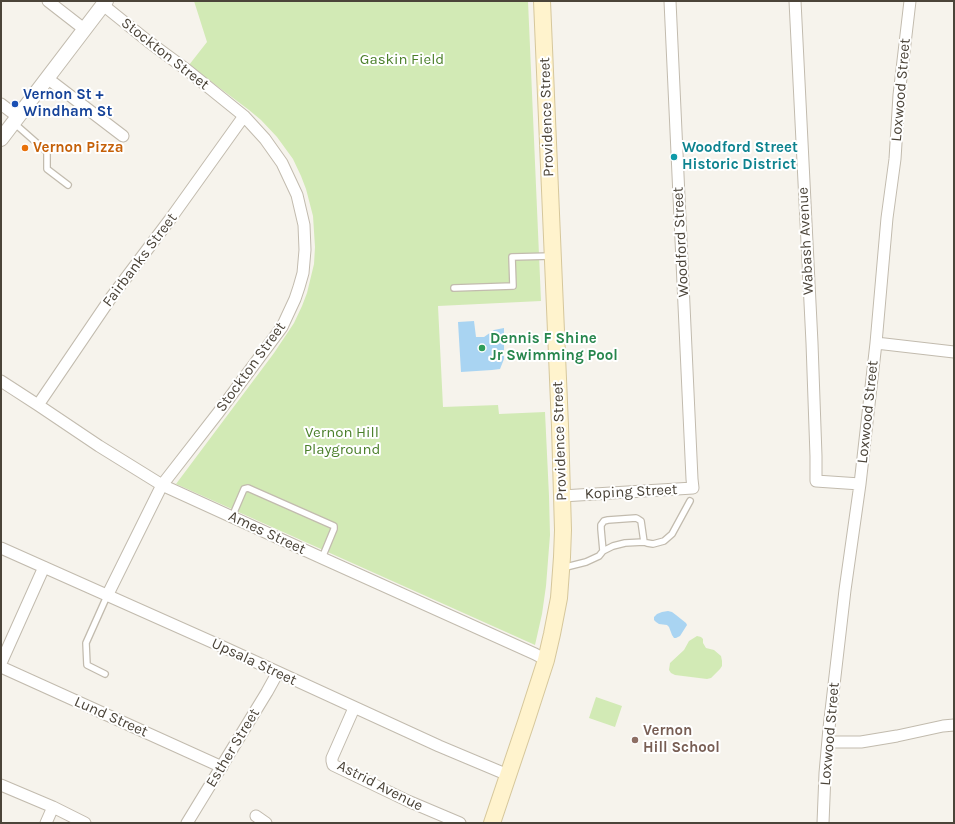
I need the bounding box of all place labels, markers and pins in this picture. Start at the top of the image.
place label: Vernon St + Windham St [23,86,112,121]
marker: Vernon St + Windham St [10,99,20,109]
place label: Vernon Pizza [33,139,124,157]
place label: Woodford Street Historic District [682,139,798,174]
marker: Vernon Pizza [20,143,30,153]
marker: Woodford Street Historic District [669,152,679,162]
place label: Dennis F Shine Jr Swimming Pool [490,330,618,365]
marker: Dennis F Shine Jr Swimming Pool [477,343,487,353]
place label: Vernon Hill School [643,722,720,757]
marker: Vernon Hill School [630,735,640,745]

